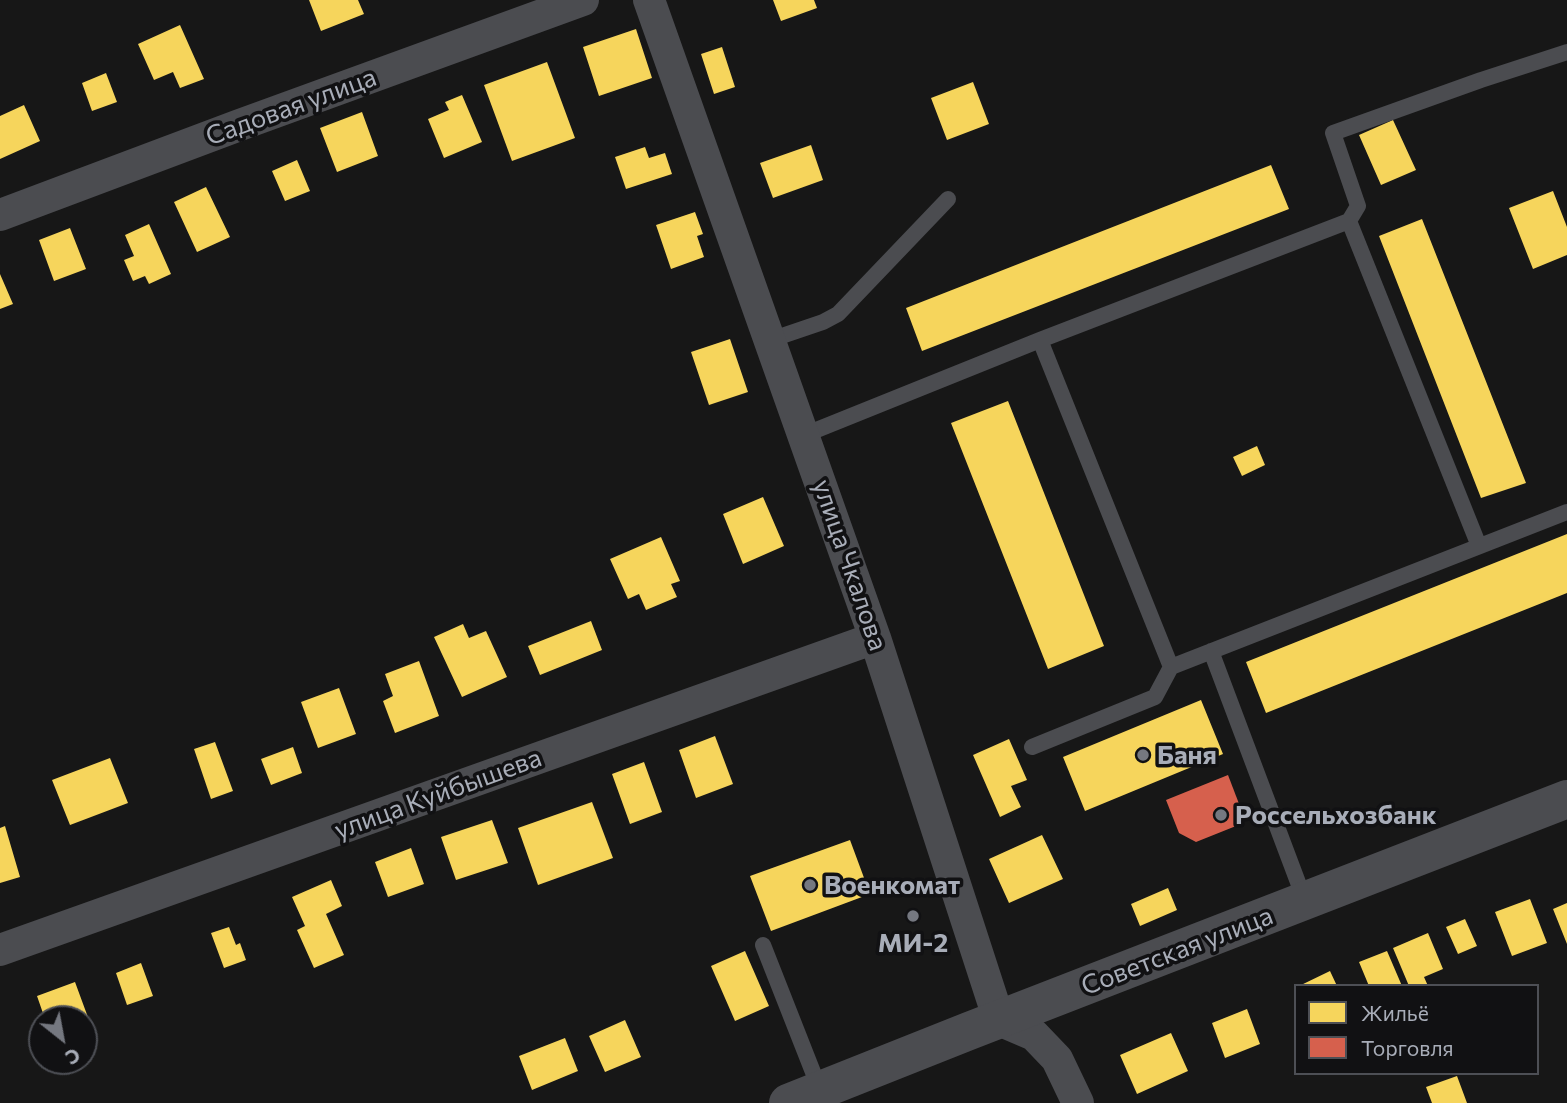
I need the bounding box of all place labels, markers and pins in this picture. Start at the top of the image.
place label: Баня [1157,739,1217,771]
marker: Баня [1135,747,1151,763]
place label: Россельхозбанк [1235,799,1437,831]
marker: Россельхозбанк [1213,807,1229,823]
place label: Военкомат [824,869,960,901]
marker: Военкомат [802,877,818,893]
marker: МИ-2 [905,908,921,924]
place label: МИ-2 [878,927,948,959]

